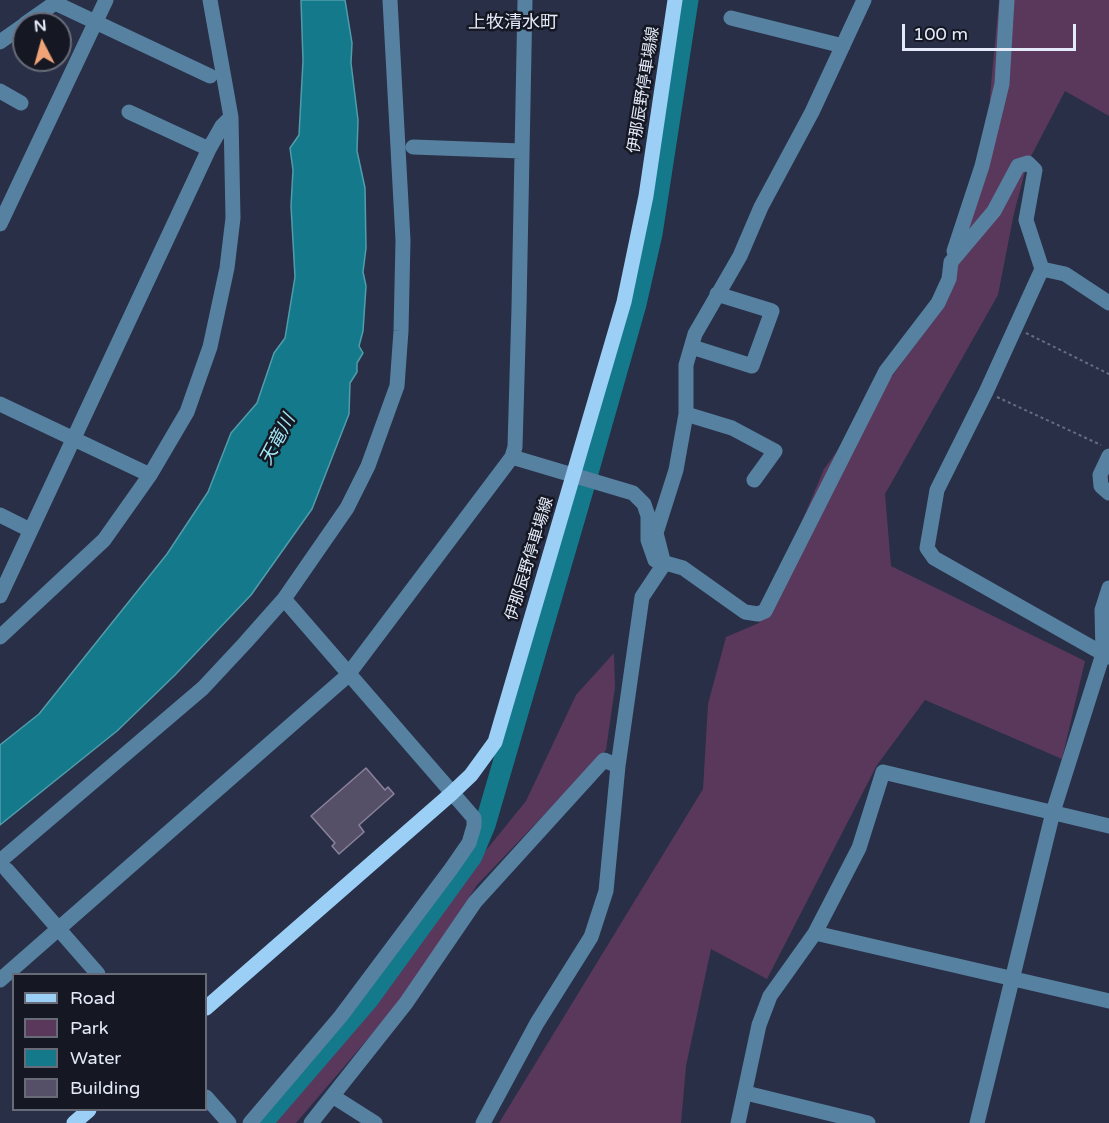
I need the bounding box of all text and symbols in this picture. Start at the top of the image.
north arrow [12,12,72,72]
district label: 上牧清水町 [468,12,558,34]
scale bar [905,12,1079,50]
text: N [33,15,48,37]
text: 100 m [913,23,968,45]
street label: 伊那辰野停車場線 [625,25,663,155]
water label: 天竜川 [256,411,300,469]
street label: 伊那辰野停車場線 [502,495,558,623]
legend [12,973,207,1111]
text: Road [70,987,115,1009]
text: Park [70,1017,108,1039]
text: Water [70,1047,121,1069]
text: Building [70,1077,140,1099]

